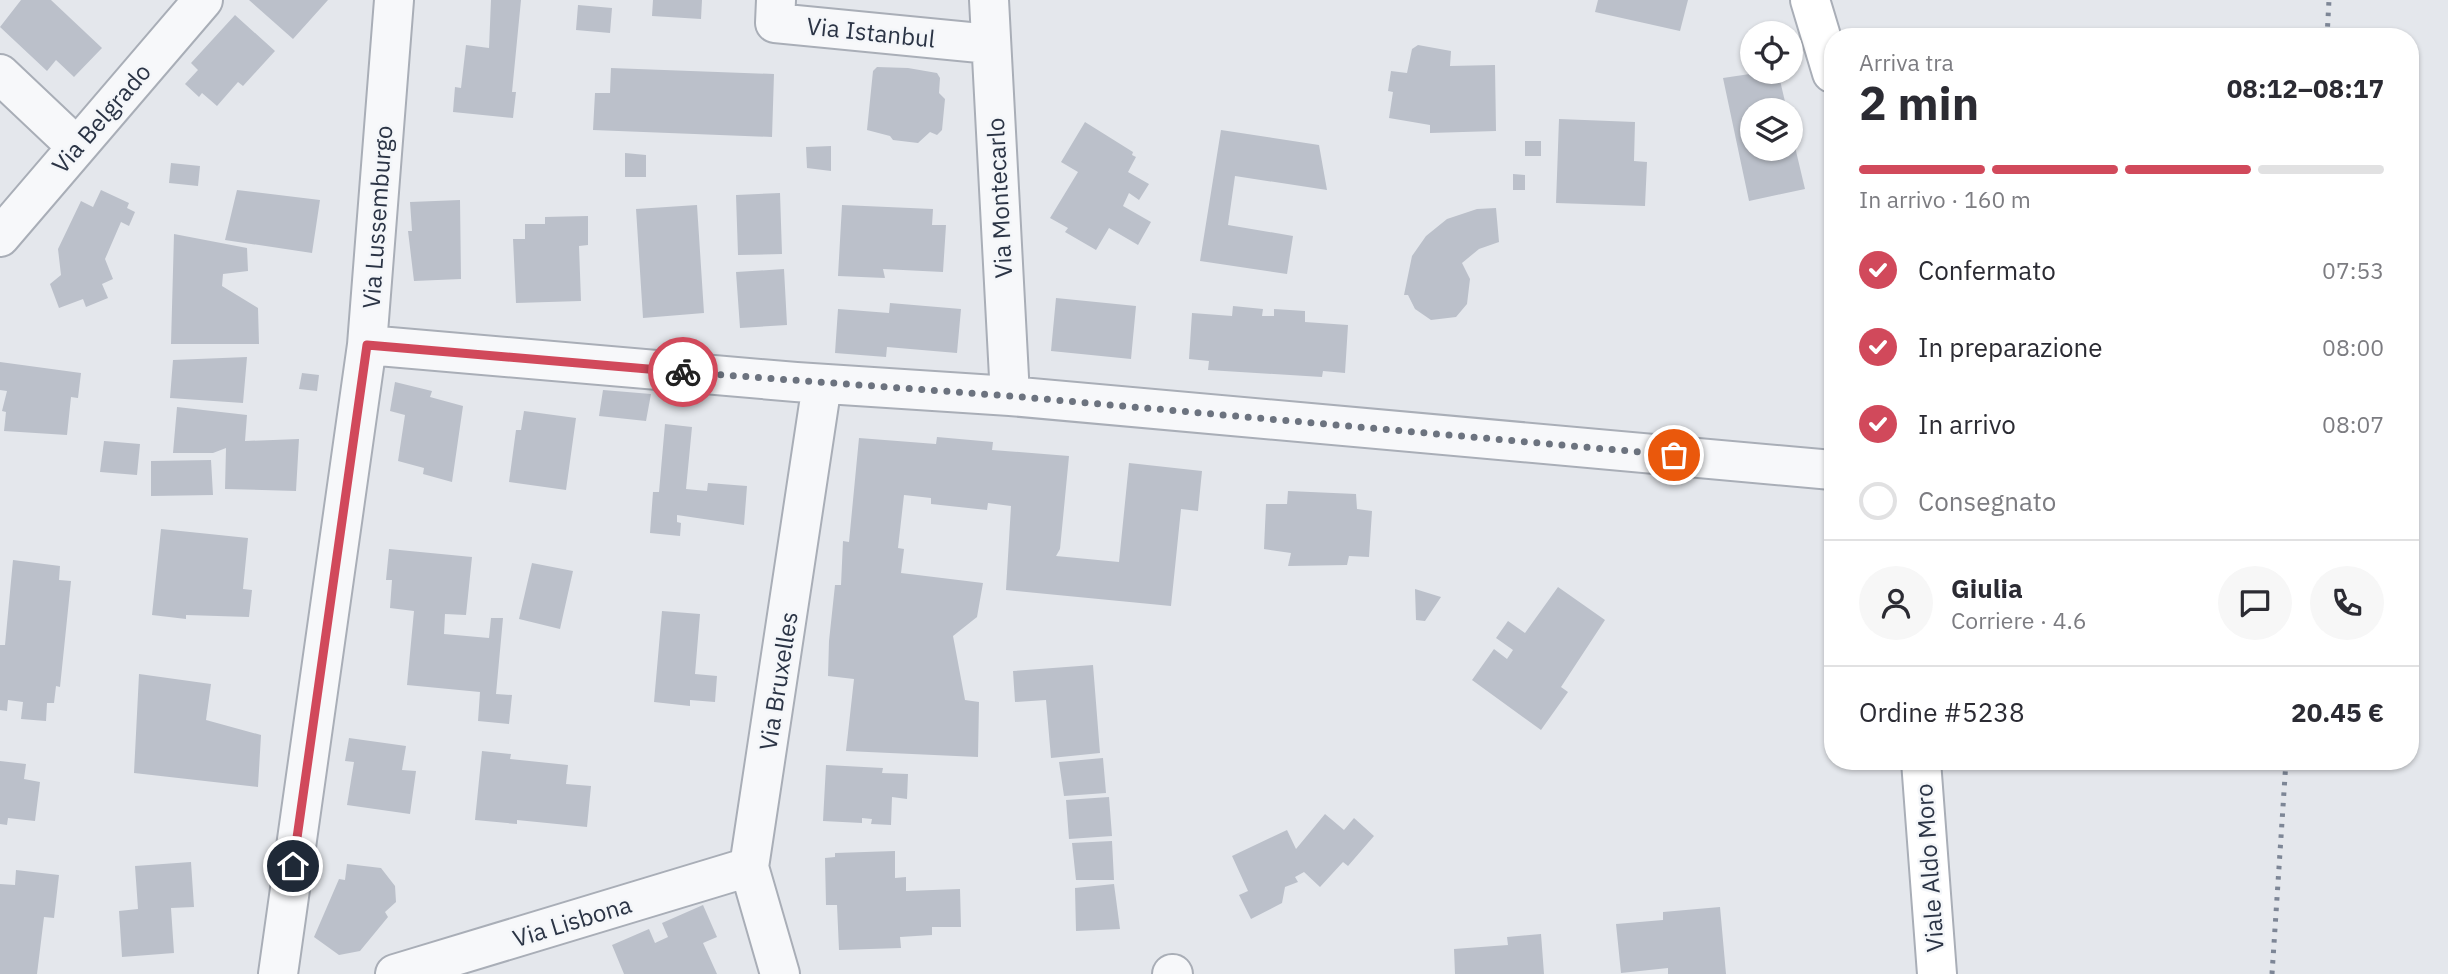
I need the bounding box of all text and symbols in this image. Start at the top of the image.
street label: Via Istanbul [805,9,937,55]
map controls [1740,21,1803,161]
button: locate [1740,21,1803,84]
text: Arriva tra [1859,47,1954,77]
street label: Via Belgrado [44,56,158,180]
text: 08:12–08:17 [2227,71,2384,105]
text: 2 min [1859,73,1979,133]
button: layers [1740,98,1803,161]
street label: Via Montecarlo [979,117,1019,279]
street label: Via Lussemburgo [355,124,399,310]
text: In arrivo · 160 m [1859,184,2031,214]
icon: check [1859,251,1897,289]
text: Confermato [1918,253,2056,287]
text: 07:53 [2322,255,2384,285]
icon: check [1859,328,1897,366]
text: In preparazione [1918,330,2103,364]
text: 08:00 [2322,332,2384,362]
courier [648,337,718,407]
icon: bike [664,353,702,391]
icon: check [1859,405,1897,443]
text: In arrivo [1918,407,2016,441]
text: 08:07 [2322,409,2384,439]
pin [1644,425,1704,485]
icon: bag [1655,436,1693,474]
text: Consegnato [1918,484,2056,518]
button: person [1859,566,1933,640]
button: chat [2218,566,2292,640]
button: phone [2310,566,2384,640]
text: Giulia [1951,571,2023,605]
text: Corriere · 4.6 [1951,605,2087,635]
street label: Via Bruxelles [751,609,805,753]
text: Ordine #5238 [1859,695,2025,729]
text: 20.45 € [2291,695,2384,729]
street label: Viale Aldo Moro [1907,783,1951,953]
pin [263,836,323,896]
icon: home [274,847,312,885]
street label: Via Lisbona [509,888,635,954]

